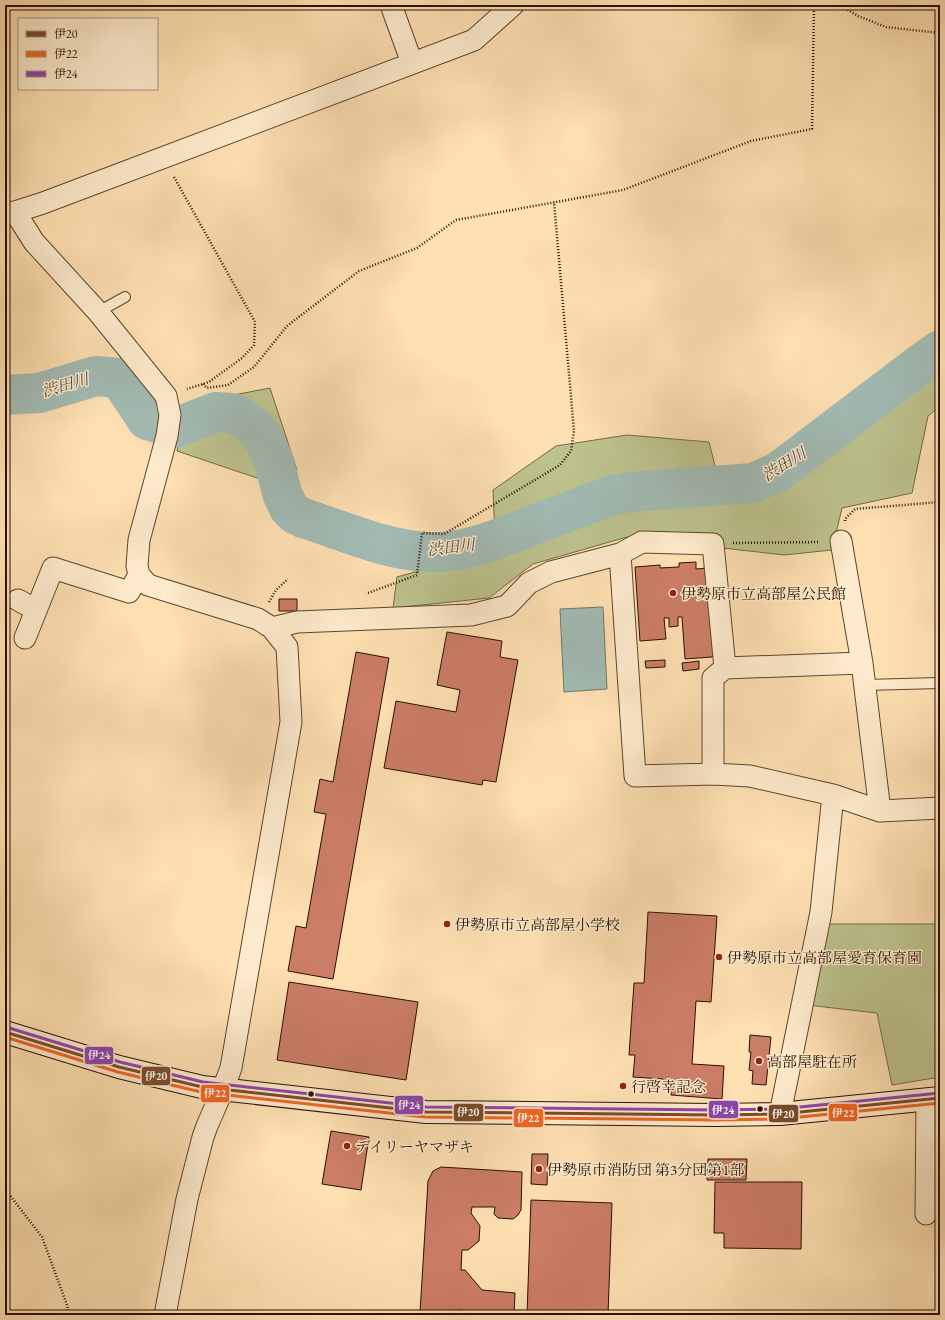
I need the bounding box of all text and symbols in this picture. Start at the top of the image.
legend [18,18,158,90]
text: 伊20 [54,26,78,42]
text: 伊22 [54,46,78,62]
text: 伊24 [54,66,78,82]
water label: 渋田川 [39,368,93,402]
water label: 渋田川 [758,441,812,486]
water label: 渋田川 [426,533,478,560]
place label: 伊勢原市立高部屋公民館 [681,584,846,603]
marker: 伊勢原市立高部屋公民館 [668,588,678,598]
place label: 伊勢原市立高部屋小学校 [455,915,620,934]
marker: 伊勢原市立高部屋小学校 [442,919,452,929]
place label: 伊勢原市立高部屋愛育保育園 [727,948,922,967]
marker: 伊勢原市立高部屋愛育保育園 [714,952,724,962]
line badge: 伊24 [84,1046,114,1065]
text: 伊24 [88,1048,110,1062]
place label: 高部屋駐在所 [767,1052,857,1071]
marker: 高部屋駐在所 [754,1056,764,1066]
line badge: 伊20 [141,1066,171,1086]
text: 伊20 [145,1069,167,1083]
place label: 行啓幸記念 [631,1077,706,1096]
marker: 行啓幸記念 [618,1081,628,1091]
line badge: 伊22 [200,1084,230,1103]
text: 伊22 [204,1086,226,1100]
unlabelled marker [306,1089,316,1099]
line badge: 伊24 [394,1095,424,1115]
text: 伊24 [398,1098,420,1112]
line badge: 伊24 [708,1100,739,1119]
line badge: 伊20 [453,1103,484,1122]
text: 伊24 [712,1103,734,1117]
line badge: 伊22 [828,1103,858,1122]
unlabelled marker [755,1104,765,1114]
line badge: 伊20 [768,1104,799,1123]
text: 伊20 [457,1105,479,1119]
text: 伊22 [832,1106,854,1120]
text: 伊20 [772,1107,794,1121]
line badge: 伊22 [513,1108,544,1128]
text: 伊22 [517,1111,539,1125]
place label: デイリーヤマザキ [355,1137,474,1156]
marker: デイリーヤマザキ [342,1141,352,1151]
place label: 伊勢原市消防団 第3分団第1部 [547,1160,744,1179]
marker: 伊勢原市消防団 第3分団第1部 [534,1164,544,1174]

